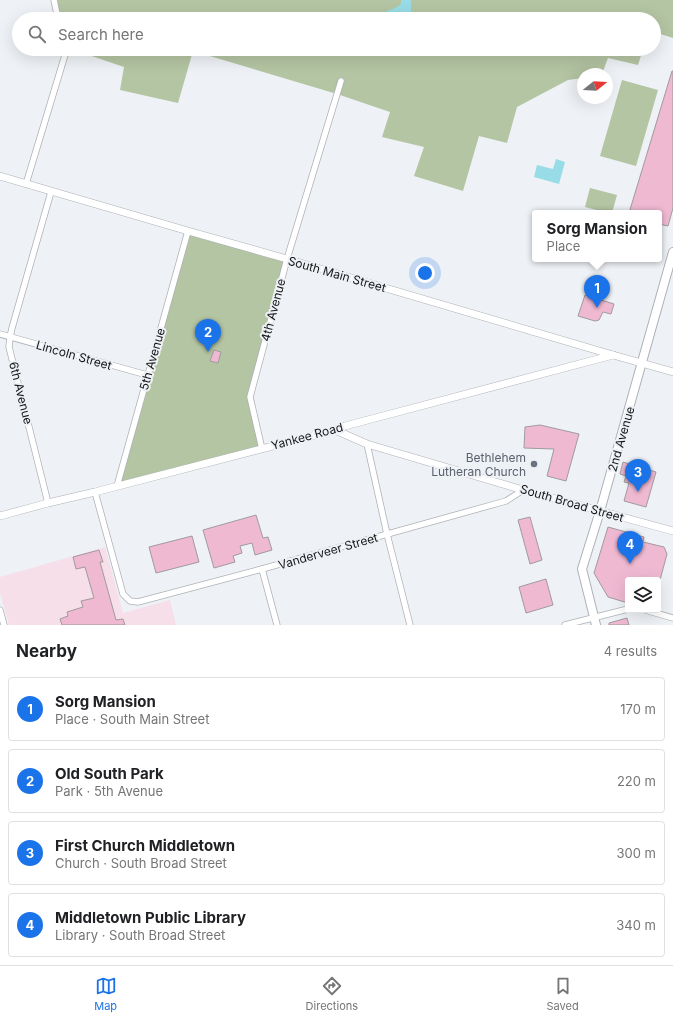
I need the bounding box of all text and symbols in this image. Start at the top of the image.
search box [12,12,661,56]
icon: search [26,23,48,45]
text: Search here [58,25,144,44]
north arrow [577,68,613,104]
popup [532,210,662,262]
text: Sorg Mansion [547,219,647,238]
text: Place [547,238,580,254]
street label: South Main Street [286,253,388,295]
your location [415,263,435,283]
pin: 1 [584,275,610,308]
street label: 4th Avenue [257,277,289,343]
pin: 2 [195,319,221,352]
street label: 5th Avenue [136,326,168,392]
street label: Lincoln Street [34,337,114,373]
street label: 6th Avenue [6,360,36,426]
street label: 2nd Avenue [605,405,637,473]
street label: Yankee Road [269,419,345,453]
place label: Bethlehem Lutheran Church [431,450,526,479]
marker: Bethlehem Lutheran Church [529,459,539,469]
pin: 3 [625,459,651,492]
street label: South Broad Street [518,481,626,525]
street label: Vanderveer Street [277,530,380,572]
pin: 4 [617,531,643,564]
map controls [625,577,661,613]
button: layers [625,577,661,613]
text: Nearby [16,641,77,661]
text: 4 results [604,643,657,659]
text: Sorg Mansion [55,692,156,711]
text: 1 [27,701,33,717]
text: 170 m [620,701,656,717]
text: Place · South Main Street [55,711,209,727]
text: Old South Park [55,764,164,783]
text: 2 [26,773,34,789]
text: 220 m [617,773,656,789]
text: Park · 5th Avenue [55,783,163,799]
text: First Church Middletown [55,836,235,855]
text: 3 [26,845,34,861]
text: 300 m [617,845,656,861]
text: Church · South Broad Street [55,855,227,871]
text: Middletown Public Library [55,908,246,927]
text: 4 [26,917,34,933]
text: 340 m [616,917,656,933]
text: Library · South Broad Street [55,927,225,943]
tab: Map [94,975,117,1013]
tab: Directions [306,975,358,1013]
tab: Saved [547,975,579,1013]

